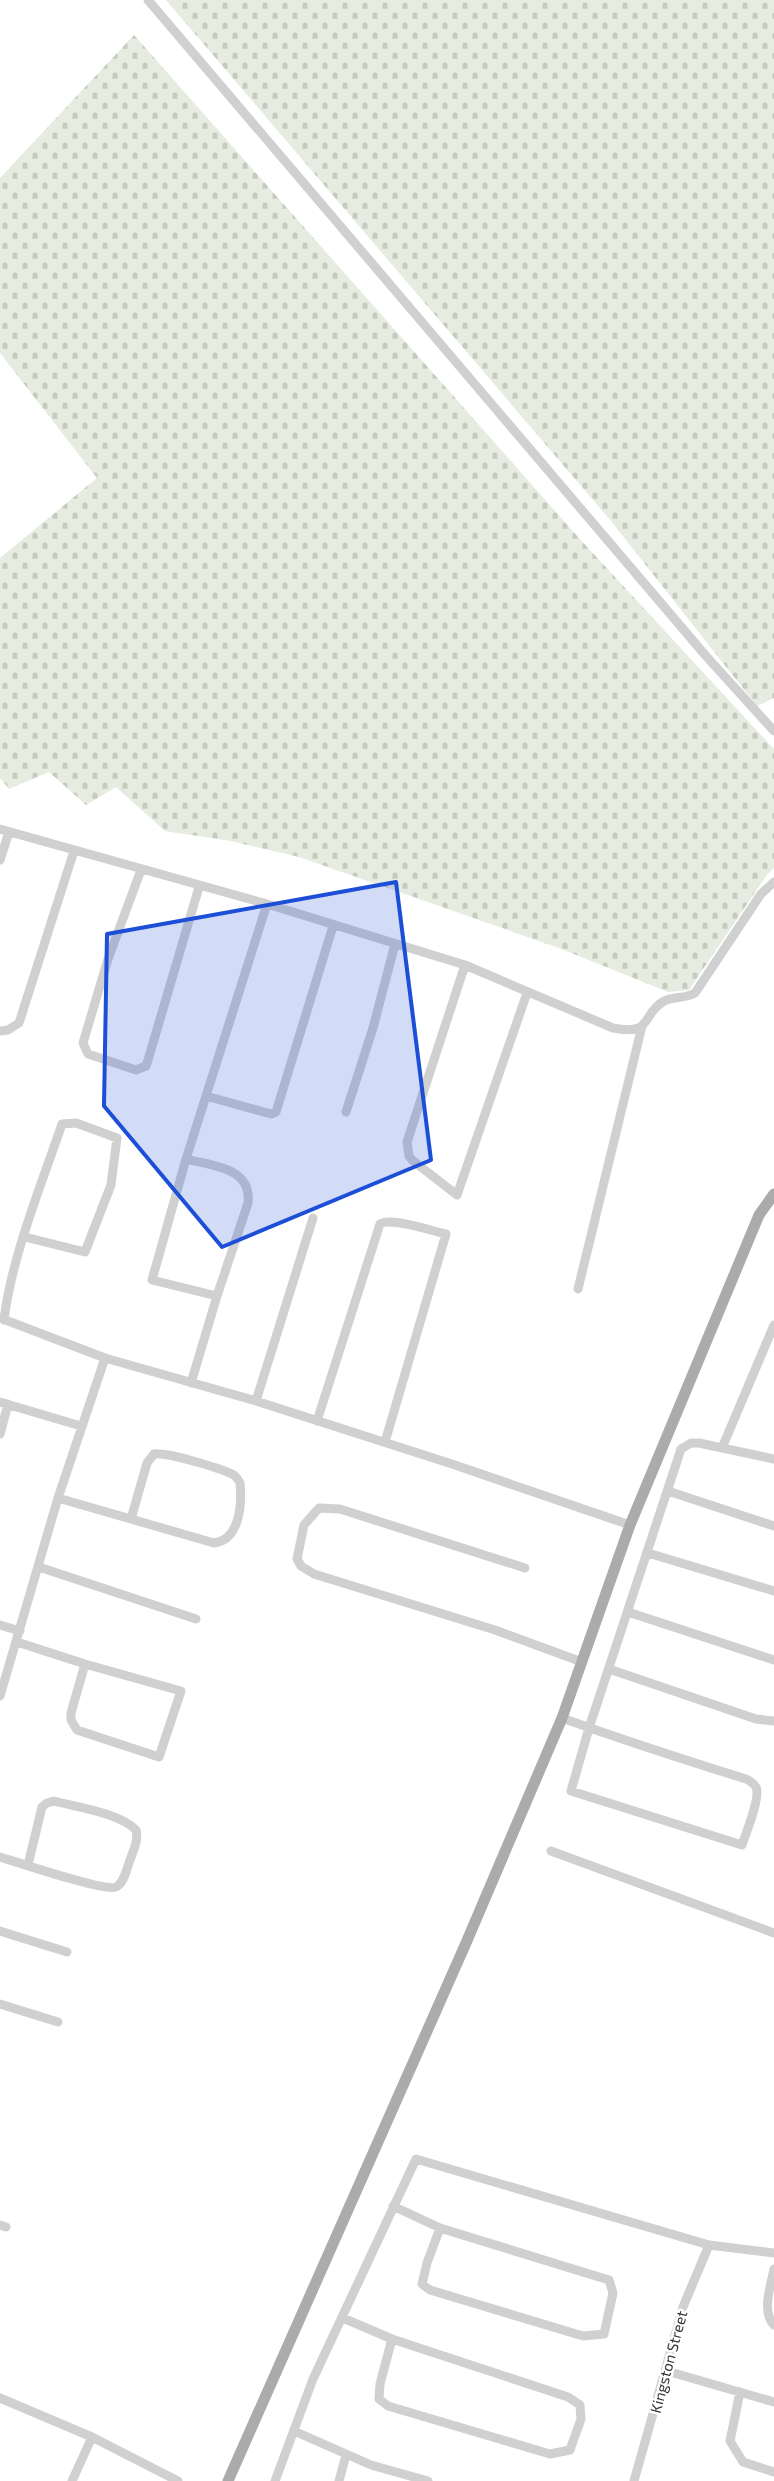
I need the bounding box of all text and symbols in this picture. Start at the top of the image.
street label: Kingston Street [646,2308,690,2415]

